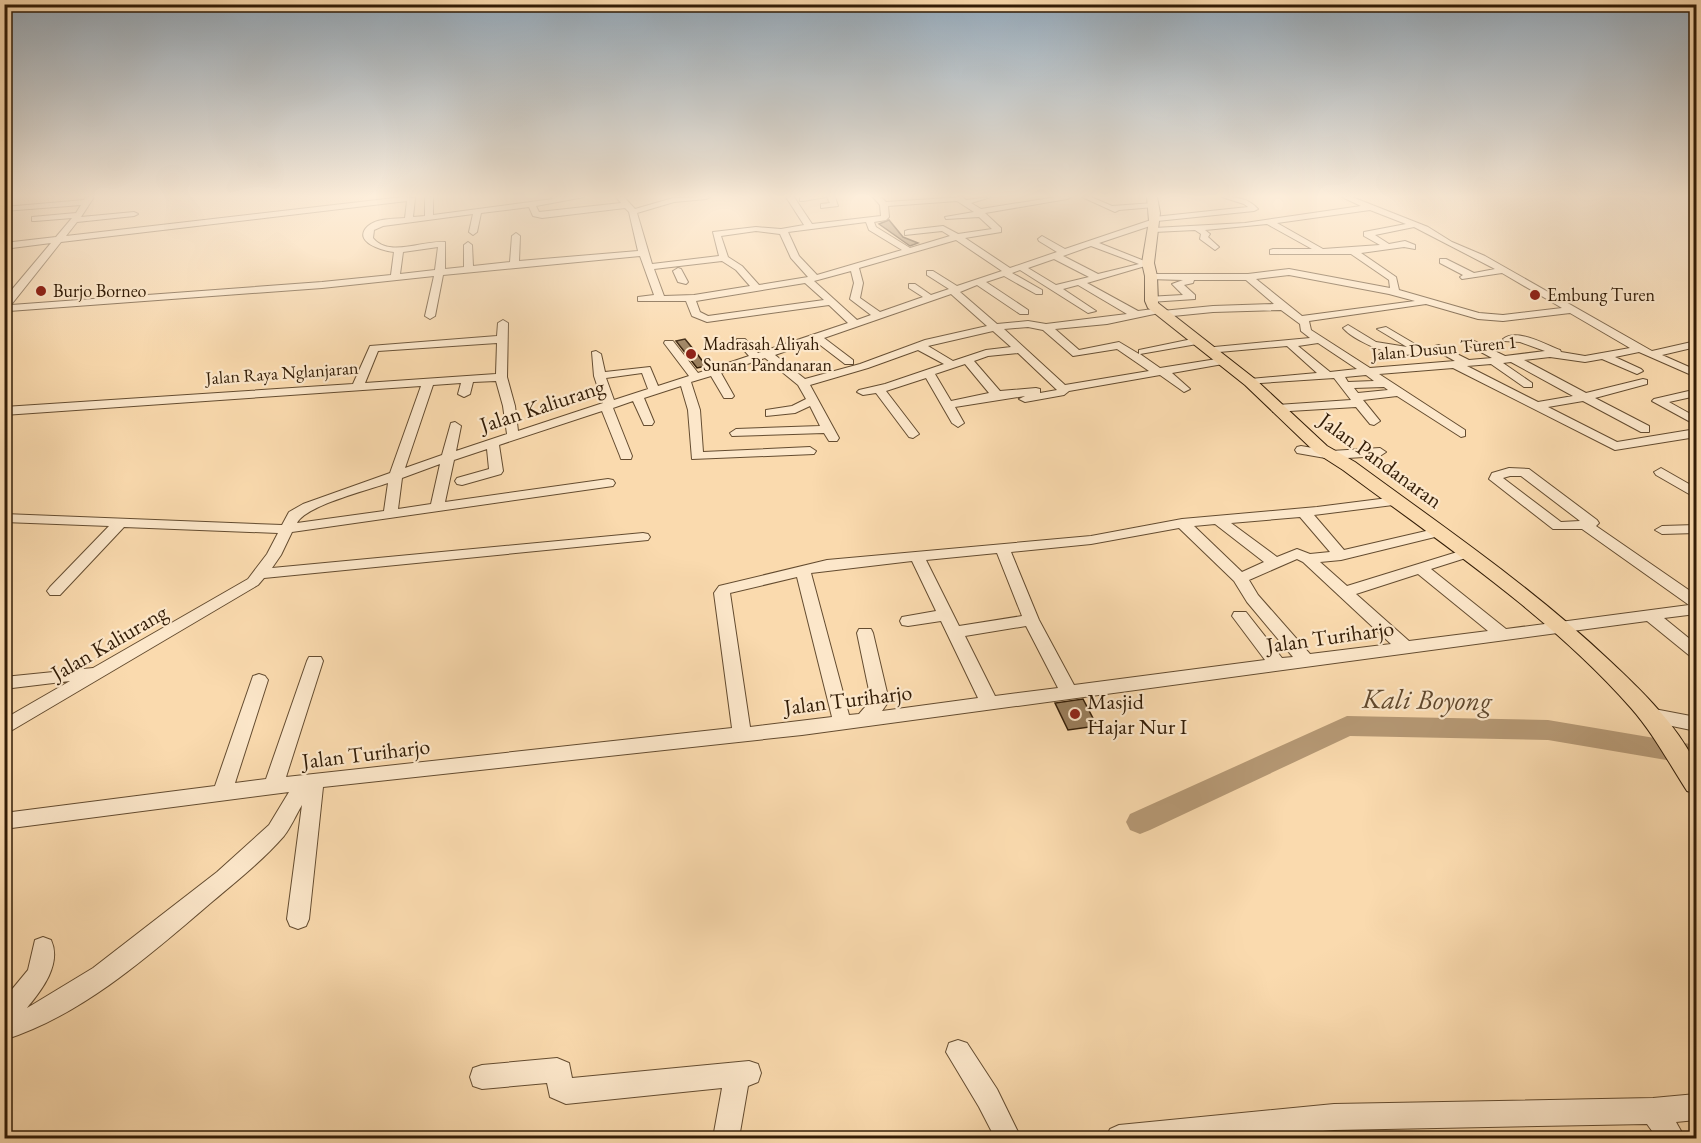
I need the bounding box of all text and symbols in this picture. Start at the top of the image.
place label: Burjo Borneo [53,279,146,302]
place label: Embung Turen [1547,283,1655,306]
marker: Burjo Borneo [34,284,48,298]
marker: Embung Turen [1528,288,1542,302]
street label: Jalan Dusun Turen 1 [1368,330,1518,365]
place label: Madrasah Aliyah Sunan Pandanaran [703,332,833,376]
marker: Madrasah Aliyah Sunan Pandanaran [684,347,698,361]
street label: Jalan Raya Nglanjaran [203,356,360,389]
street label: Jalan Kaliurang [474,372,609,440]
street label: Jalan Pandanaran [1312,405,1449,515]
street label: Jalan Kaliurang [44,597,173,688]
street label: Jalan Turiharjo [1262,613,1396,660]
street label: Jalan Turiharjo [780,677,914,722]
water label: Kali Boyong [1361,680,1493,718]
place label: Masjid Hajar Nur I [1087,687,1188,741]
marker: Masjid Hajar Nur I [1068,707,1082,721]
street label: Jalan Turiharjo [298,731,432,776]

